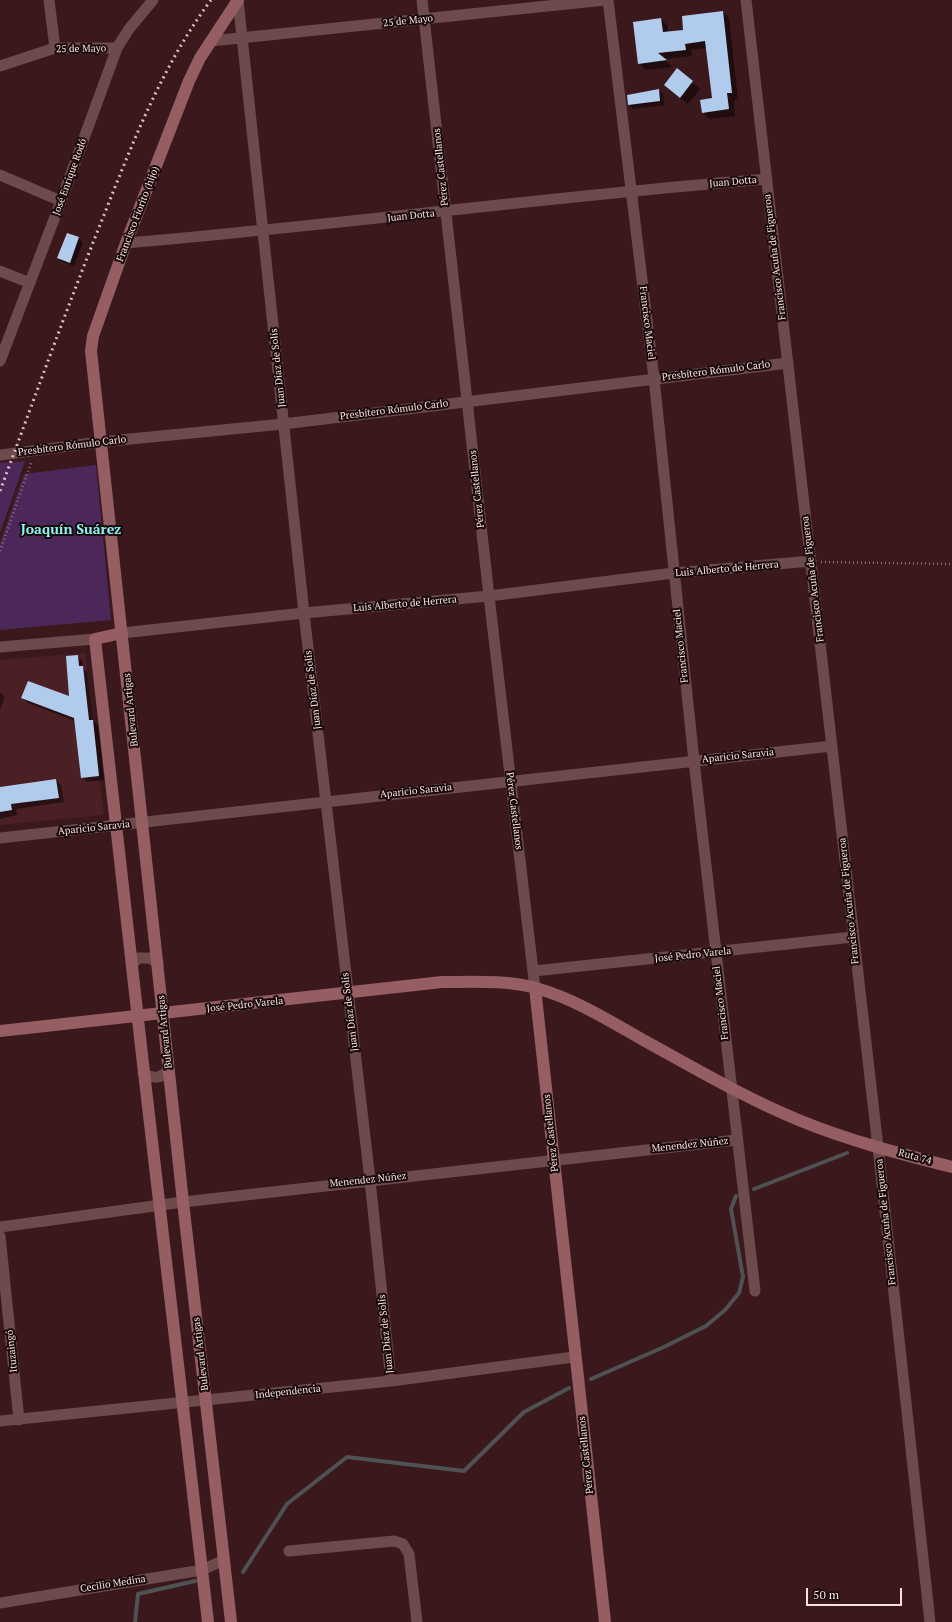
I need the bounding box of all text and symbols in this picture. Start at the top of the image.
street label: 25 de Mayo [382,12,434,30]
street label: 25 de Mayo [56,43,106,55]
street label: Pérez Castellanos [431,127,451,207]
street label: José Enrique Rodó [51,137,89,217]
street label: Francisco Fiorito (hijo) [114,165,162,263]
street label: Juan Dotta [709,174,757,190]
street label: Francisco Acuña de Figueroa [761,193,789,321]
street label: Juan Dotta [387,208,435,224]
street label: Francisco Maciel [637,285,657,361]
street label: Juan Díaz de Solís [268,328,288,408]
street label: Presbítero Rómulo Carlo [661,358,771,384]
street label: Presbítero Rómulo Carlo [339,397,449,423]
street label: Presbítero Rómulo Carlo [17,433,127,459]
street label: Pérez Castellanos [467,449,487,529]
street label: Francisco Acuña de Figueroa [799,515,827,643]
district label: Joaquín Suárez [21,522,121,538]
street label: Luis Alberto de Herrera [675,559,779,579]
street label: Luis Alberto de Herrera [353,594,457,614]
street label: Francisco Maciel [671,609,691,683]
street label: Juan Díaz de Solís [302,650,324,730]
street label: Bulevard Artigas [121,673,141,747]
street label: Aparicio Saravia [701,746,775,766]
street label: Pérez Castellanos [503,771,525,851]
street label: Aparicio Saravia [379,781,453,801]
street label: Aparicio Saravia [57,818,131,838]
street label: Francisco Acuña de Figueroa [836,837,862,965]
street label: José Pedro Varela [654,945,732,965]
street label: Francisco Maciel [711,965,731,1041]
street label: Juan Díaz de Solís [339,972,361,1052]
street label: Bulevard Artigas [155,995,175,1069]
street label: José Pedro Varela [206,995,284,1015]
street label: Pérez Castellanos [541,1093,561,1173]
street label: Menendez Núñez [651,1135,729,1155]
street label: Ruta 74 [897,1147,933,1167]
street label: Francisco Acuña de Figueroa [873,1158,899,1286]
street label: Menendez Núñez [329,1170,407,1190]
street label: Juan Díaz de Solís [376,1294,396,1374]
street label: Bulevard Artigas [191,1317,211,1391]
street label: Ituzaingó [4,1329,20,1373]
street label: Independencia [255,1383,321,1401]
street label: Pérez Castellanos [576,1415,596,1495]
street label: Cecilio Medina [79,1573,147,1595]
scale bar [808,1580,904,1606]
text: 50 m [813,1587,839,1602]

